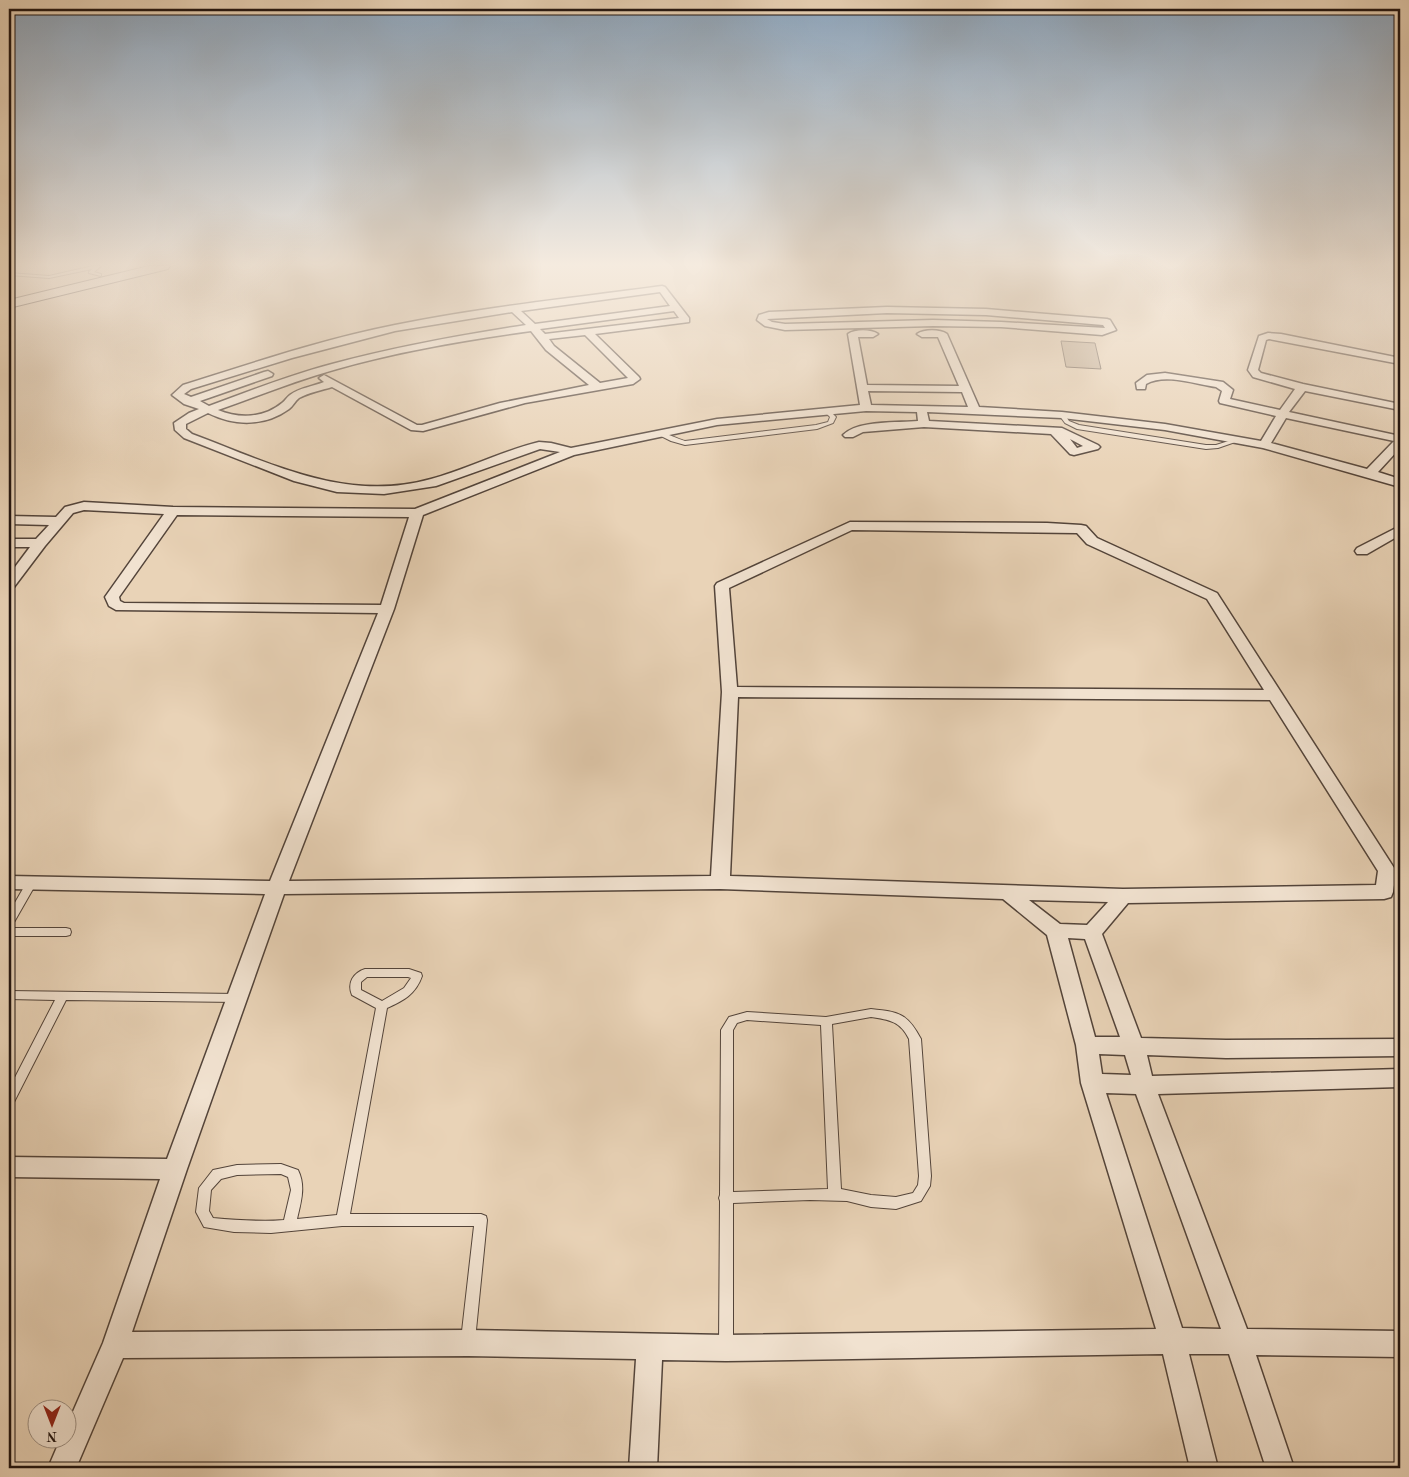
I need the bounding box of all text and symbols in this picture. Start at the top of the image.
north arrow [28,1400,78,1450]
text: N [46,1429,57,1443]

